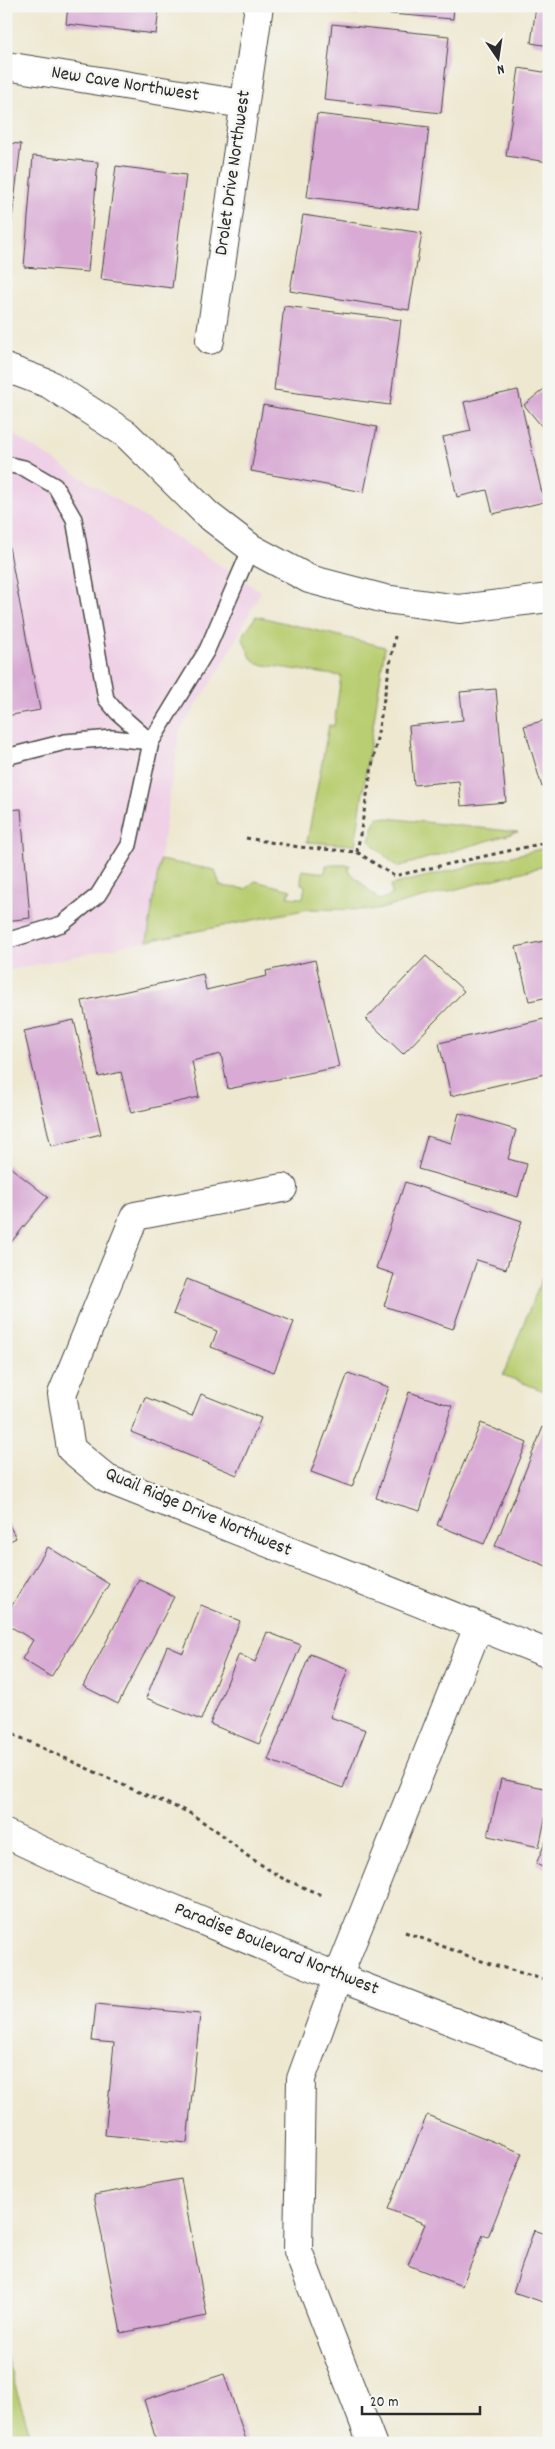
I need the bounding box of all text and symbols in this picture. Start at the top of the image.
north arrow [472,32,522,82]
text: N [495,58,506,79]
street label: New Cave Northwest [49,60,201,110]
street label: Drolet Drive Northwest [209,89,259,257]
street label: Quail Ridge Drive Northwest [101,1461,295,1565]
street label: Paradise Boulevard Northwest [170,1897,382,2003]
scale bar [362,2384,480,2416]
text: 20 m [370,2392,398,2414]

